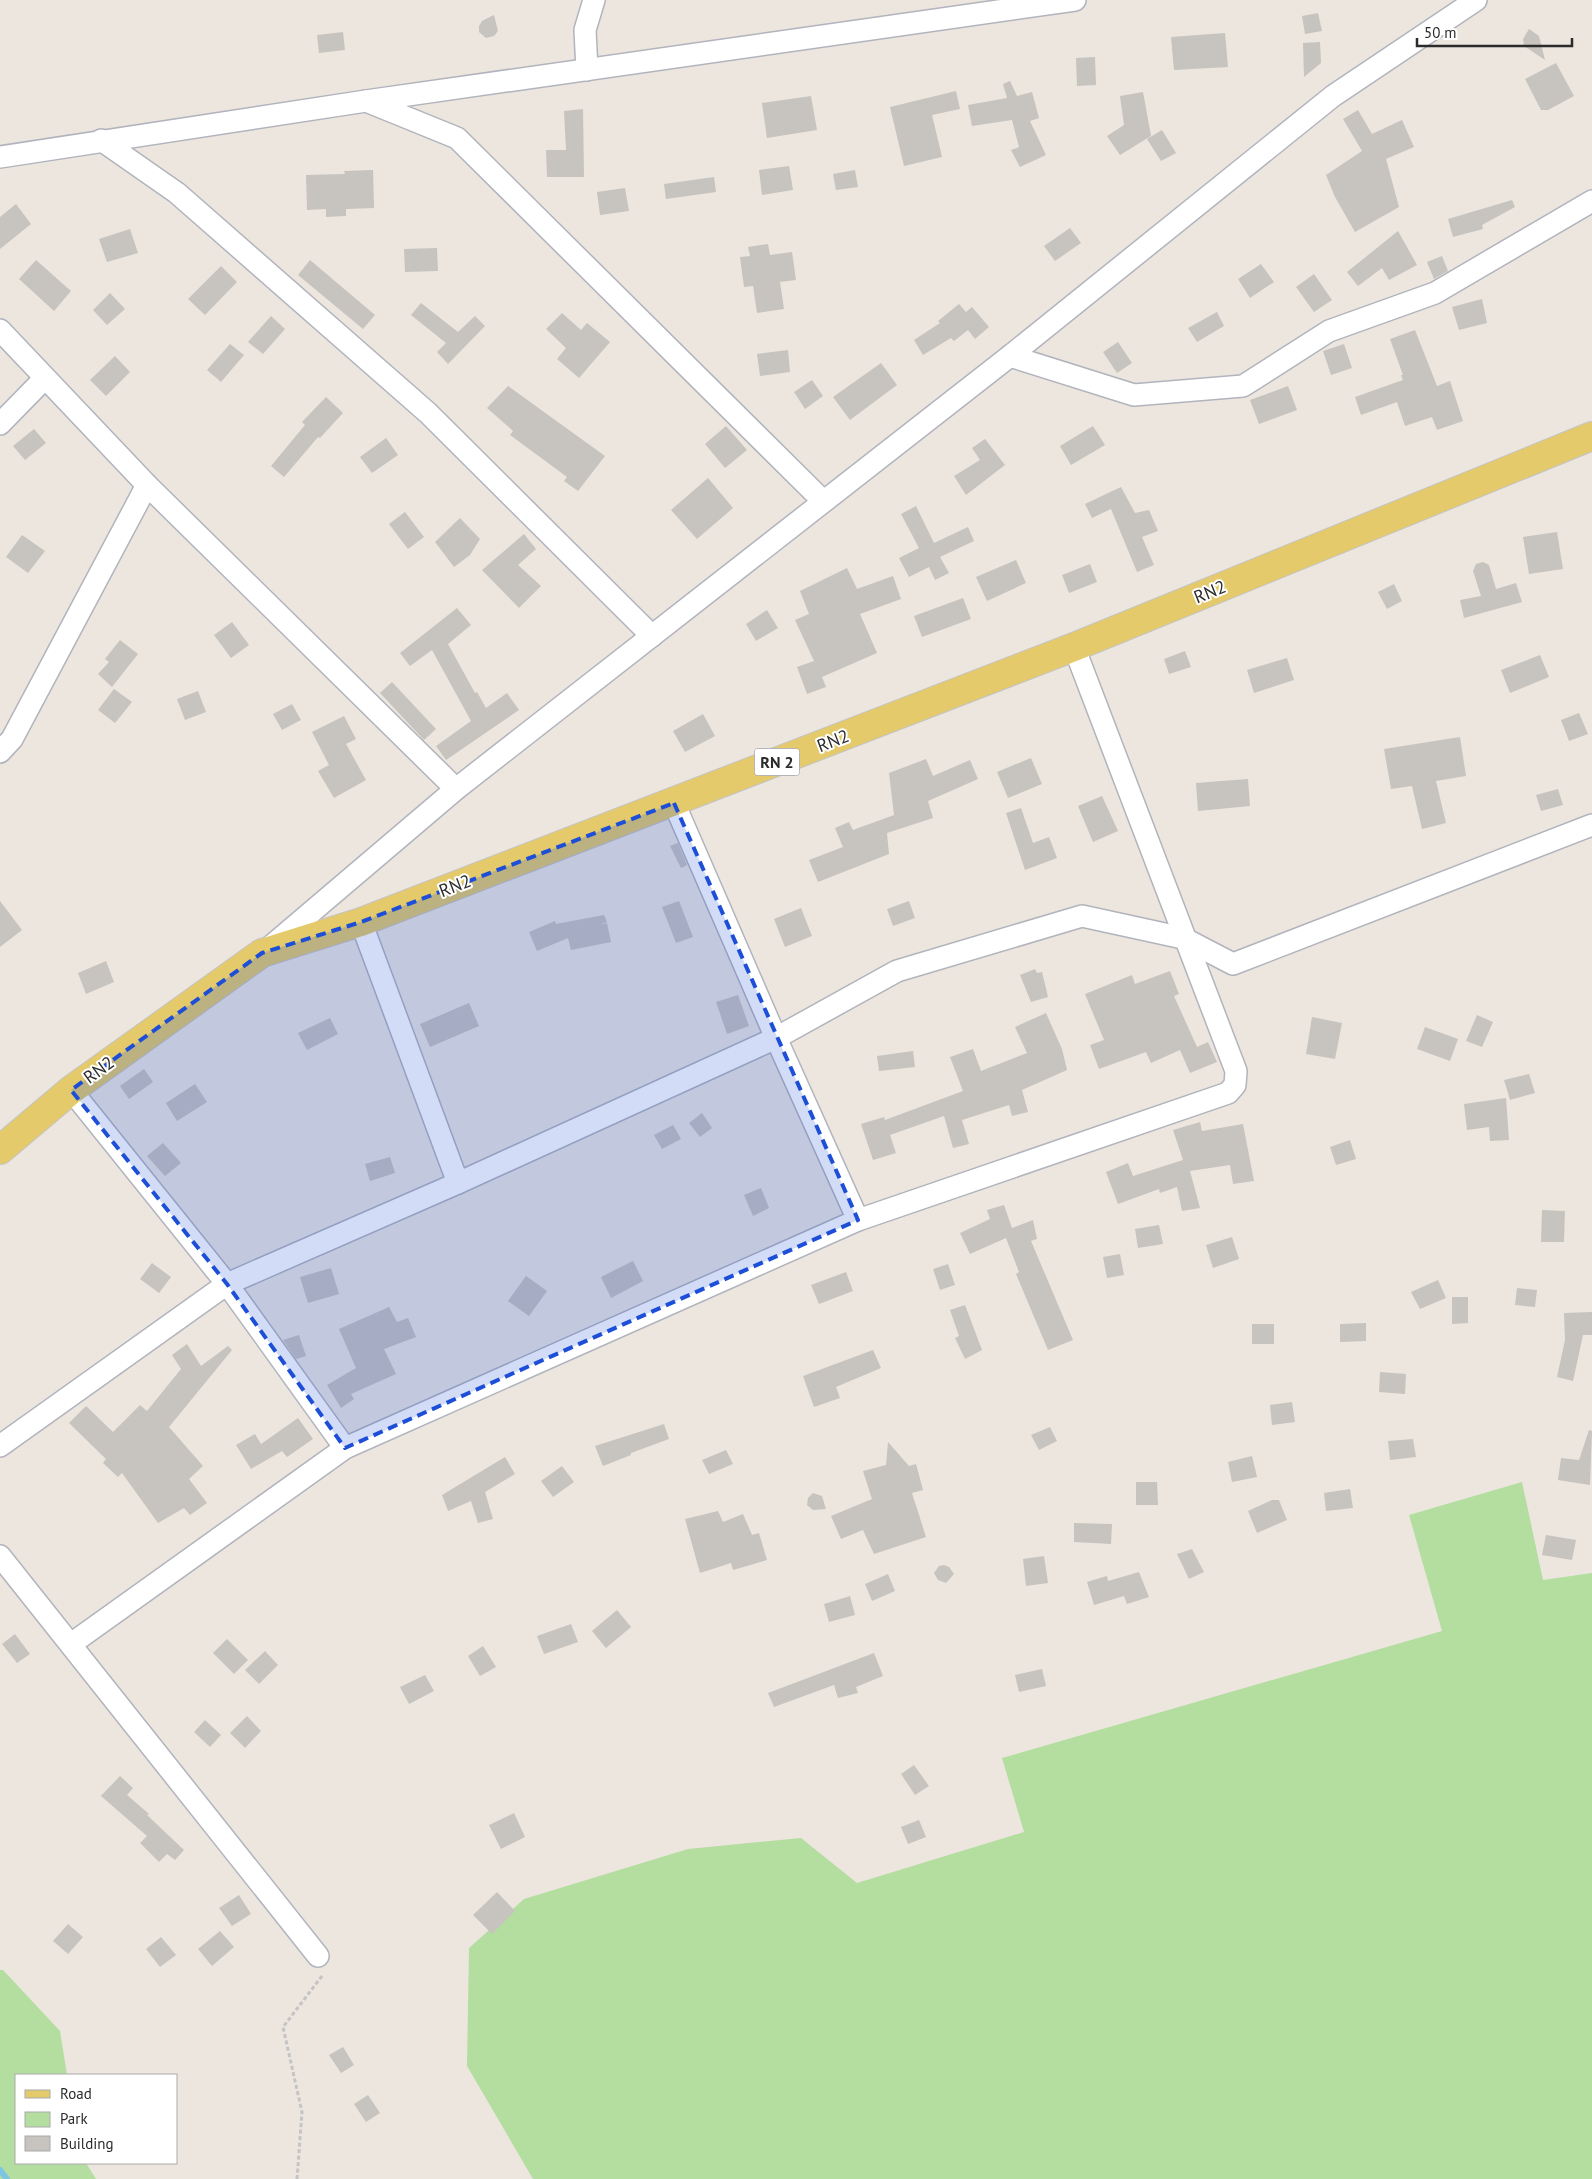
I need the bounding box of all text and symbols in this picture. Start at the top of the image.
scale bar [1417,15,1572,47]
text: 50 m [1424,23,1457,42]
street label: RN2 [1190,575,1229,608]
street label: RN2 [813,724,852,757]
road number: RN 2 [754,749,800,776]
street label: RN2 [435,869,474,902]
street label: RN2 [79,1051,119,1088]
legend [15,2074,178,2164]
text: Road [60,2084,92,2103]
text: Park [60,2109,88,2128]
text: Building [60,2134,114,2153]

